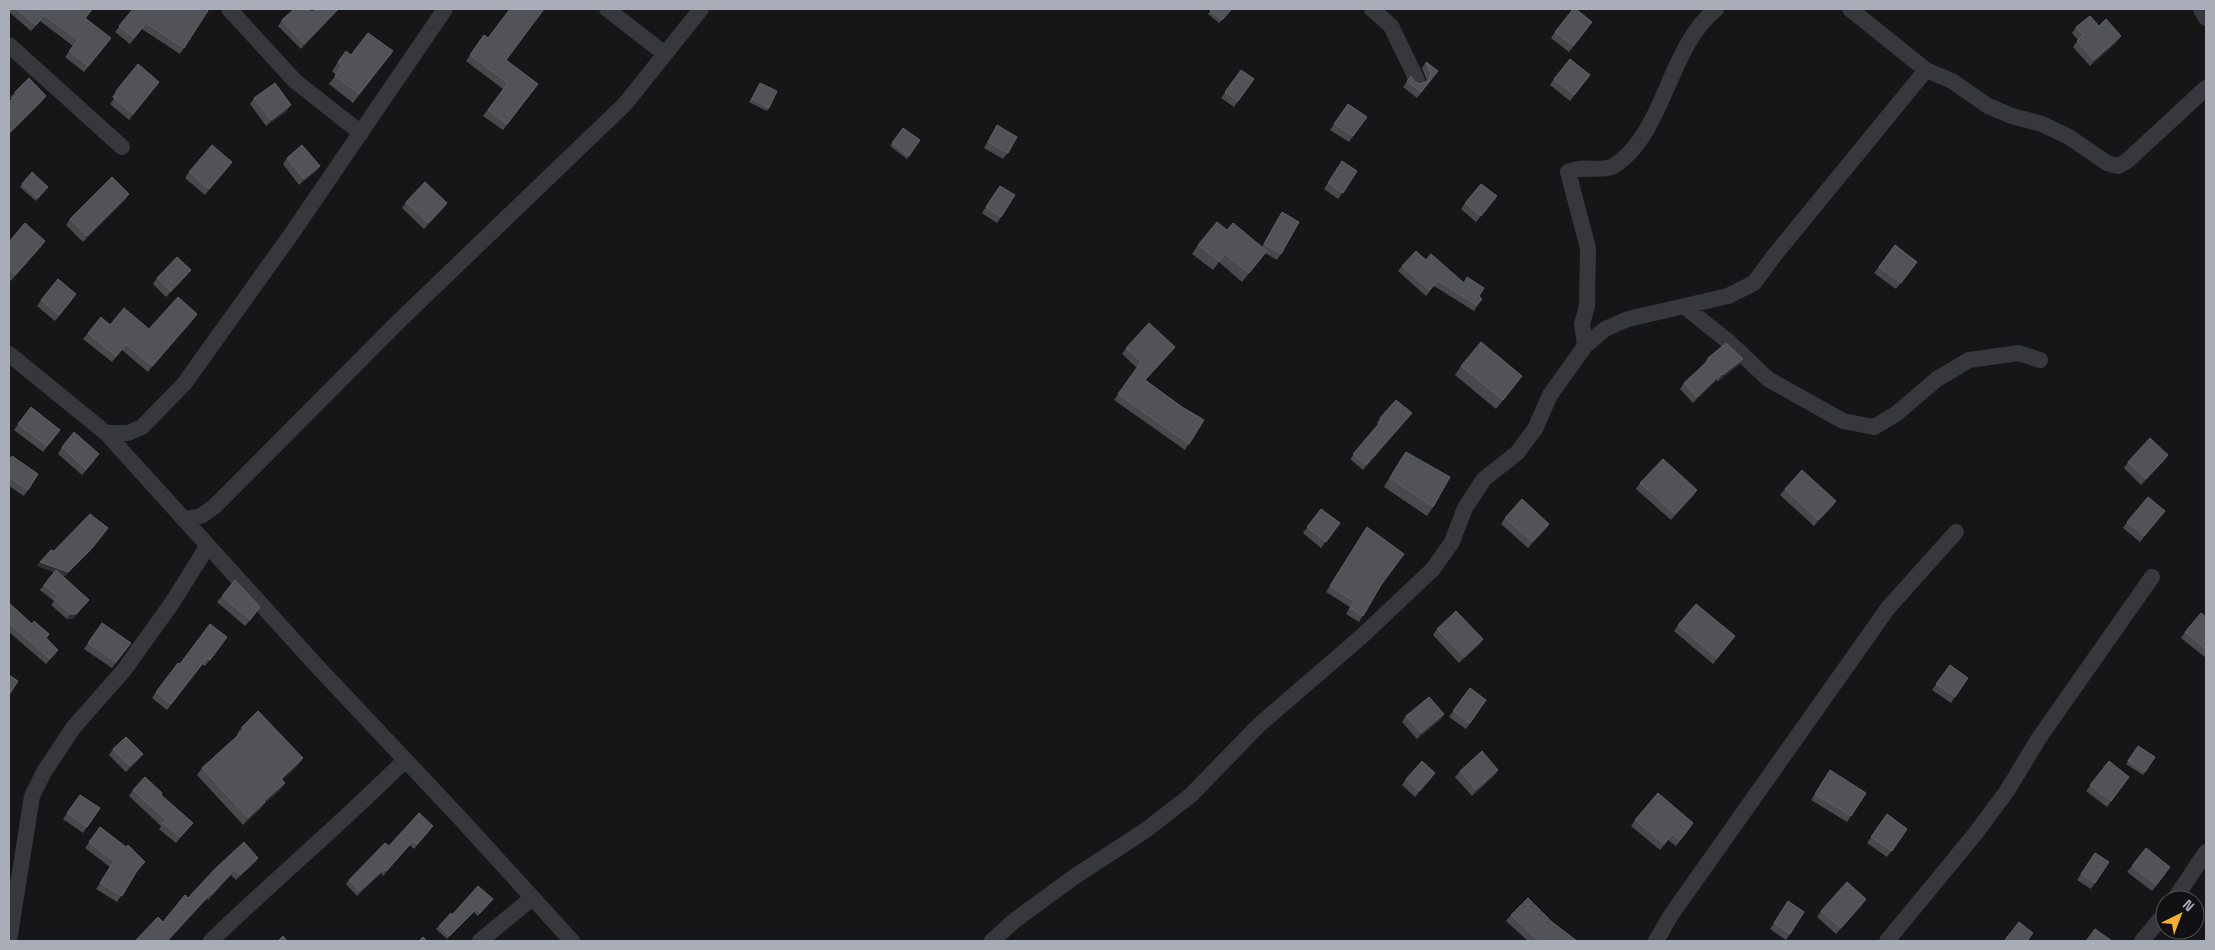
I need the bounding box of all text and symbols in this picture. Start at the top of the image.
north arrow [2155,890,2205,940]
text: N [2179,896,2198,915]

